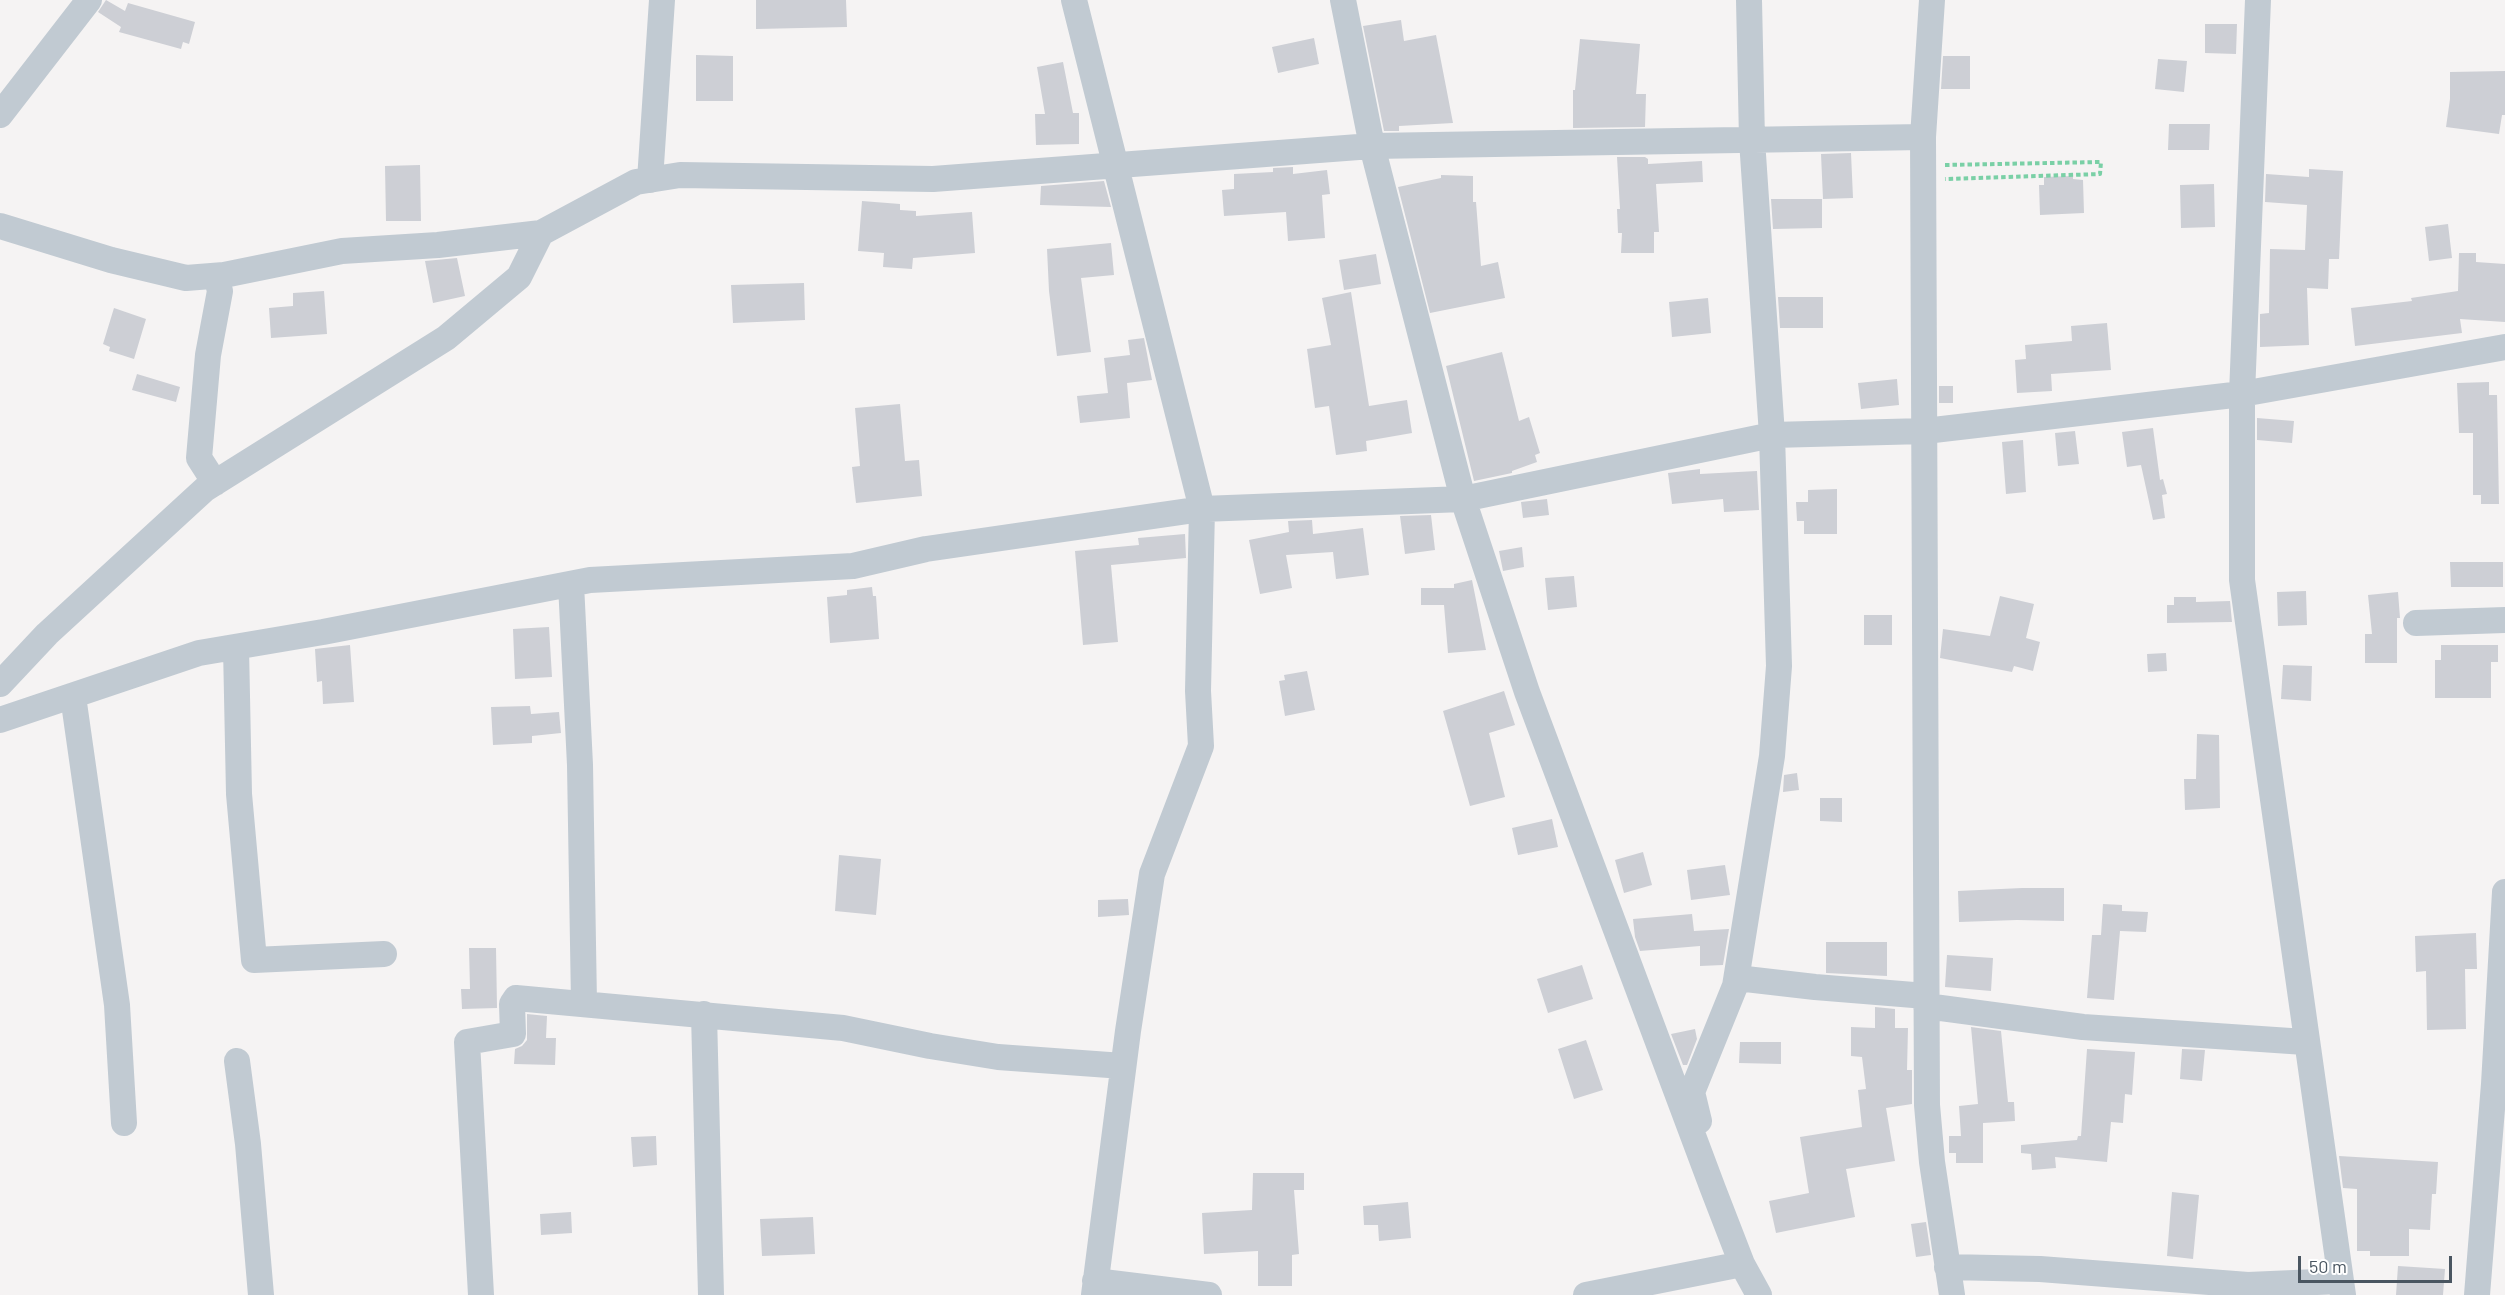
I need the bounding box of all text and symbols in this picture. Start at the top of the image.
scale bar [2301,1244,2456,1282]
text: 50 m [2309,1255,2347,1277]

